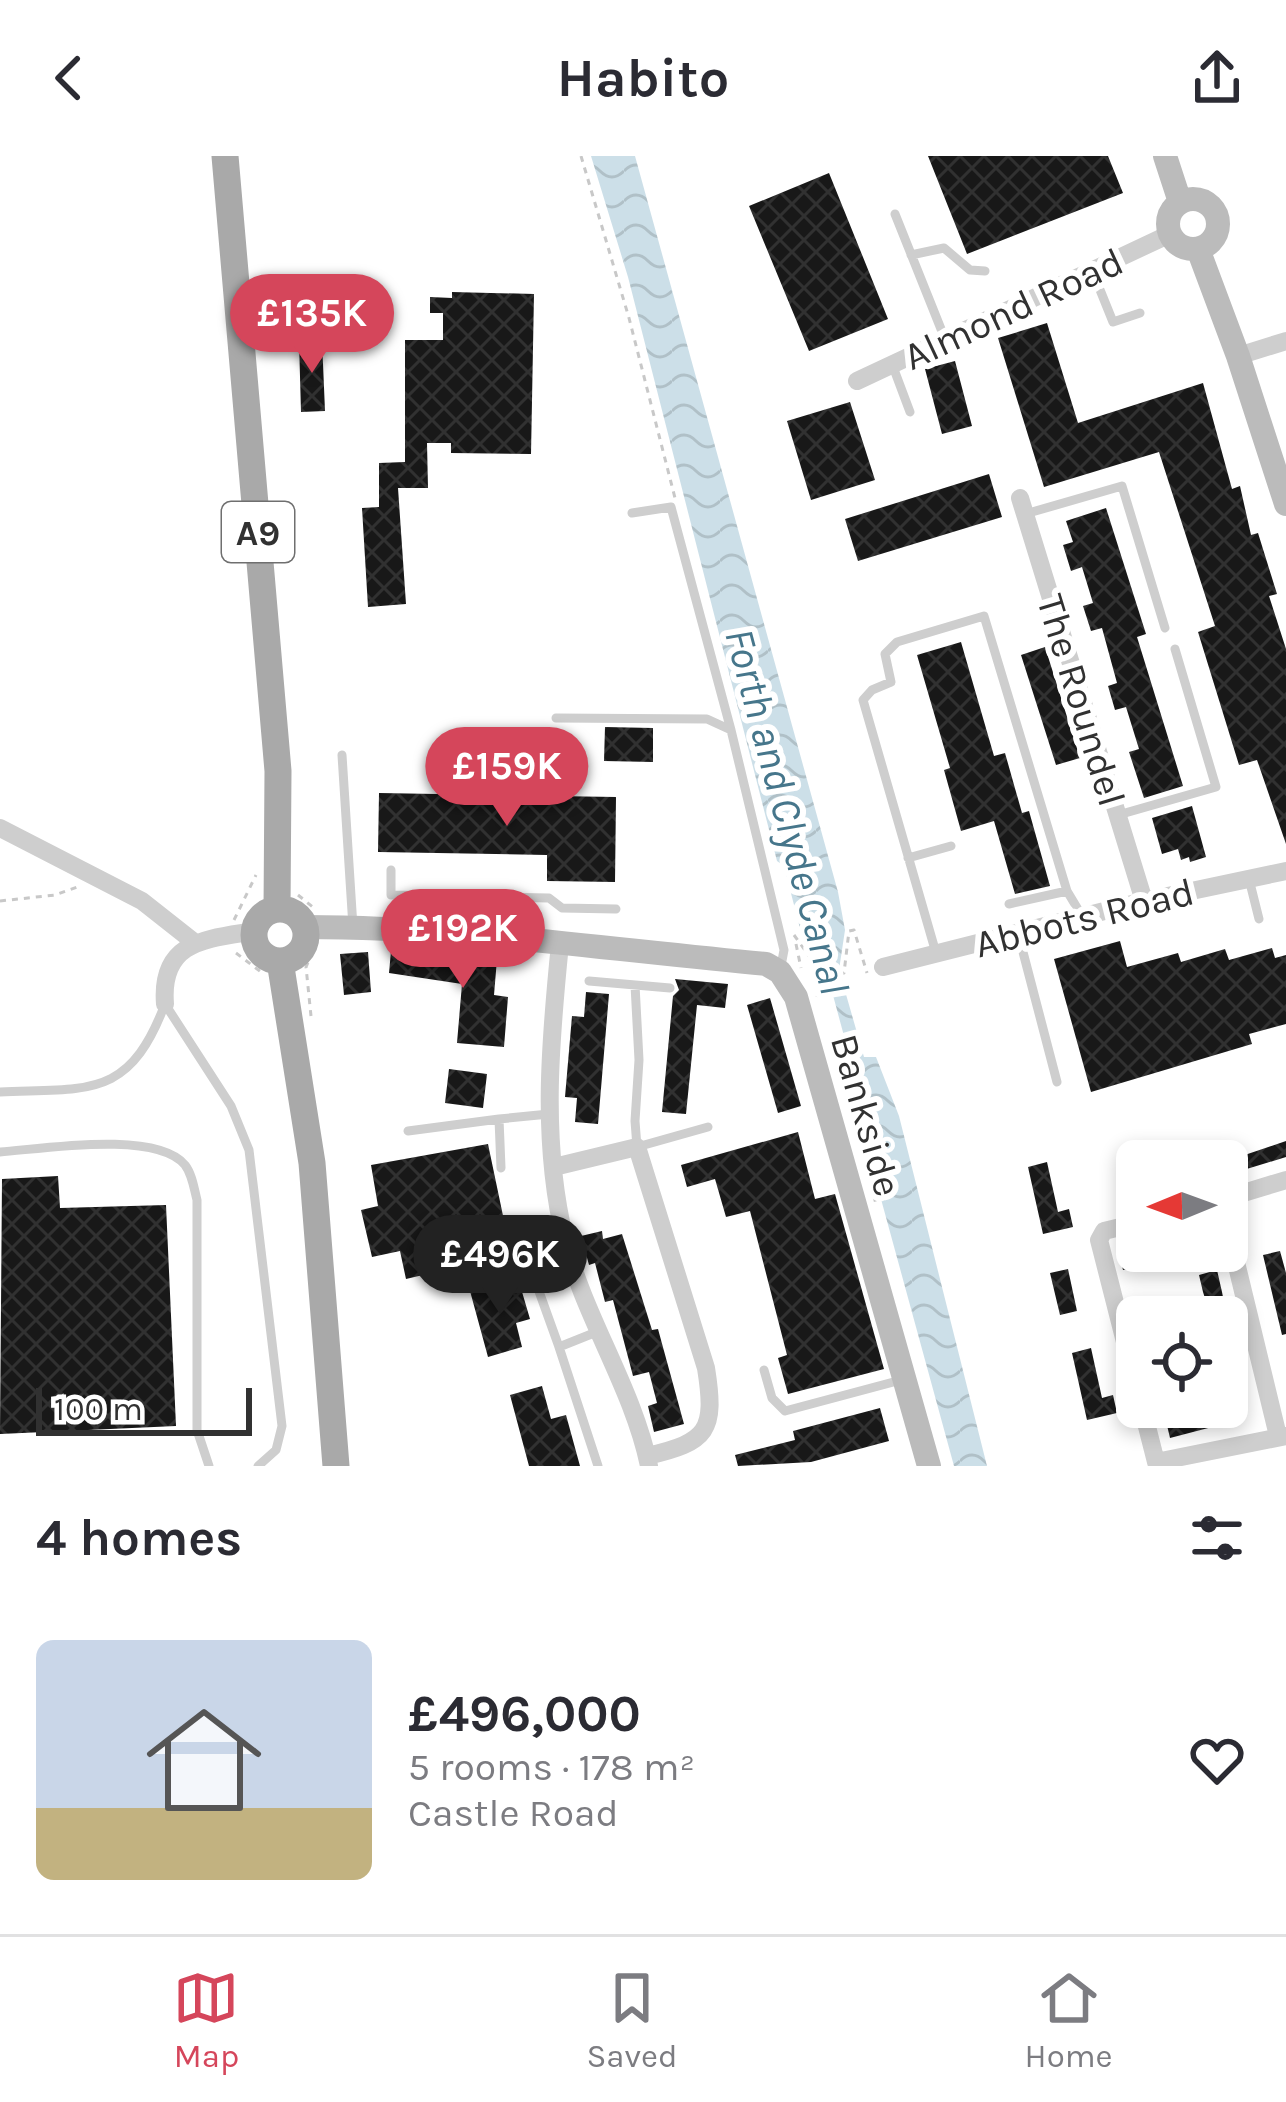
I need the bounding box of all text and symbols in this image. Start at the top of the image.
icon: back [36,45,102,111]
icon: share [1184,45,1250,111]
text: Habito [557,46,729,110]
street label: Almond Road [896,238,1130,380]
pin: £135K [228,274,396,376]
text: £135K [257,290,367,336]
road number: A9 [222,502,294,562]
street label: The Roundel [1027,589,1135,812]
water label: Forth and Clyde Canal [714,623,860,1000]
pin: £159K [423,727,591,829]
text: £159K [452,743,562,789]
street label: Abbots Road [970,869,1199,967]
pin: £192K [379,889,547,991]
text: £192K [408,905,518,951]
street label: Bankside [821,1029,911,1202]
north arrow [1116,1140,1248,1272]
map controls [1116,1140,1248,1428]
pin: £496K [416,1215,584,1317]
text: £496K [440,1231,560,1277]
button: locate [1116,1296,1248,1428]
scale bar [36,1382,252,1435]
text: 100 m [54,1390,143,1428]
icon: filters [1184,1505,1250,1571]
text: 4 homes [36,1508,242,1568]
text: £496,000 [408,1684,641,1744]
icon: home [132,1688,276,1832]
icon: heart [1184,1727,1250,1793]
text: 5 rooms · 178 m² [408,1744,695,1790]
text: Castle Road [408,1790,619,1836]
tab: Map [173,1965,239,2075]
tab: Saved [586,1965,678,2075]
tab: Home [1025,1965,1113,2075]

